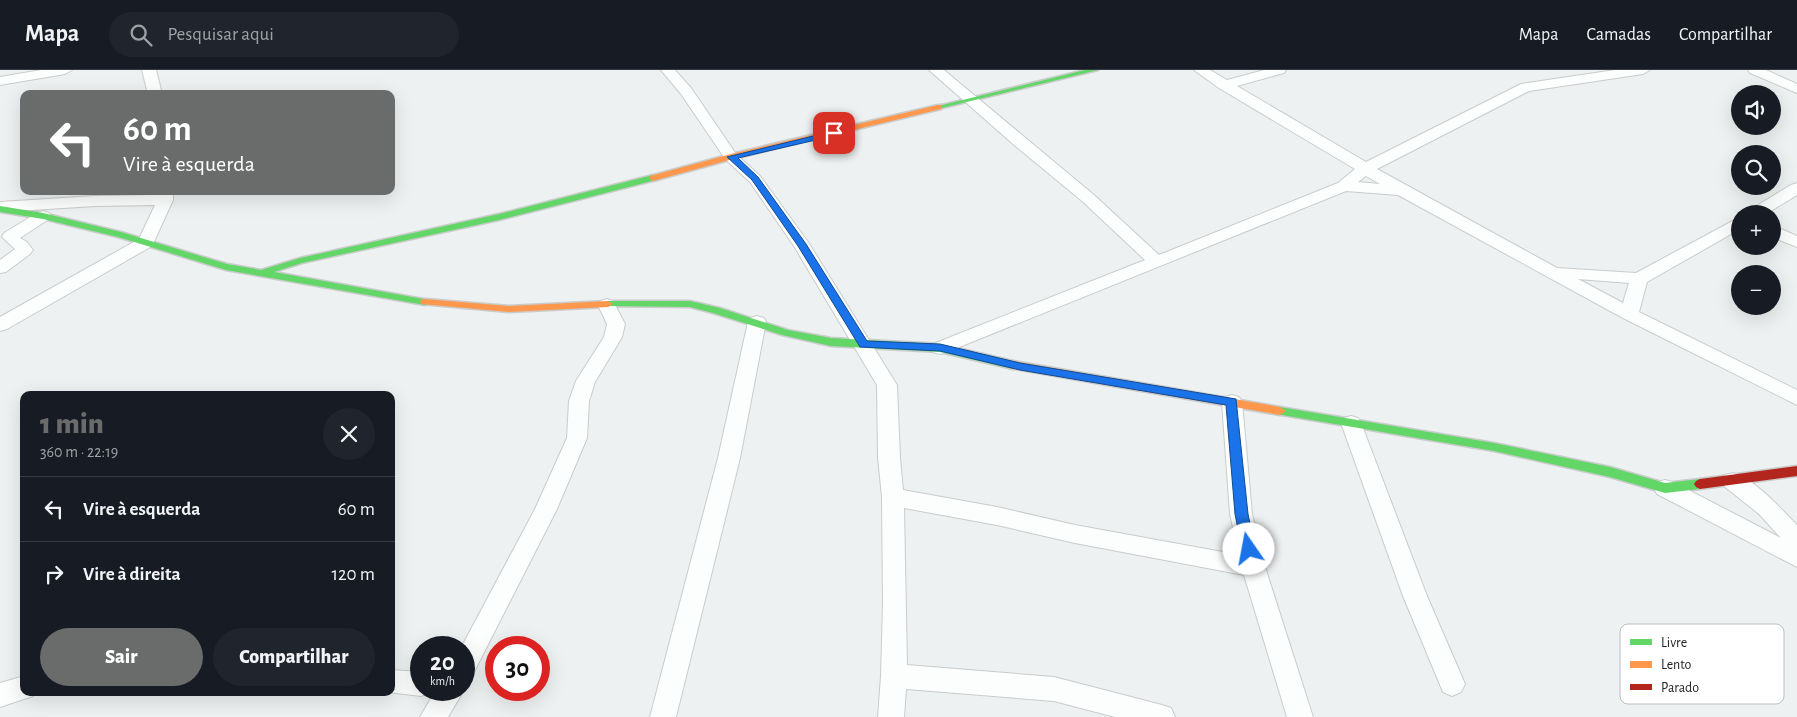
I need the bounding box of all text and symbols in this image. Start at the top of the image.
search box [109,12,459,57]
icon: search [127,21,155,49]
text: Mapa [25,22,79,46]
text: Pesquisar aqui [167,25,274,44]
text: Mapa [1519,26,1558,44]
text: Camadas [1586,26,1651,44]
text: Compartilhar [1679,26,1772,44]
map controls [1731,85,1781,315]
button: sound [1731,85,1781,135]
icon: left [40,110,105,175]
text: 60 m [123,112,192,147]
pin [813,112,855,154]
icon: arrive [820,119,848,147]
button: search [1731,145,1781,195]
text: Vire à esquerda [123,153,255,175]
button: + [1731,205,1781,255]
button: − [1731,265,1781,315]
button: close [323,408,375,460]
text: 1 min [40,409,104,439]
text: 360 m · 22:19 [40,444,118,460]
icon: left [40,495,68,523]
text: Vire à esquerda [83,500,200,519]
text: 60 m [338,500,375,519]
position arrow [1222,522,1274,574]
icon: right [40,560,68,588]
text: Vire à direita [83,565,181,584]
text: 120 m [331,565,375,584]
legend [1620,624,1784,704]
button: Sair [40,628,203,686]
button: Compartilhar [213,628,375,686]
speed limit sign: 30 [485,636,550,701]
text: Livre [1661,636,1687,650]
text: 20 [430,650,455,675]
text: Lento [1661,658,1692,672]
text: km/h [430,675,455,687]
text: Parado [1661,681,1699,695]

